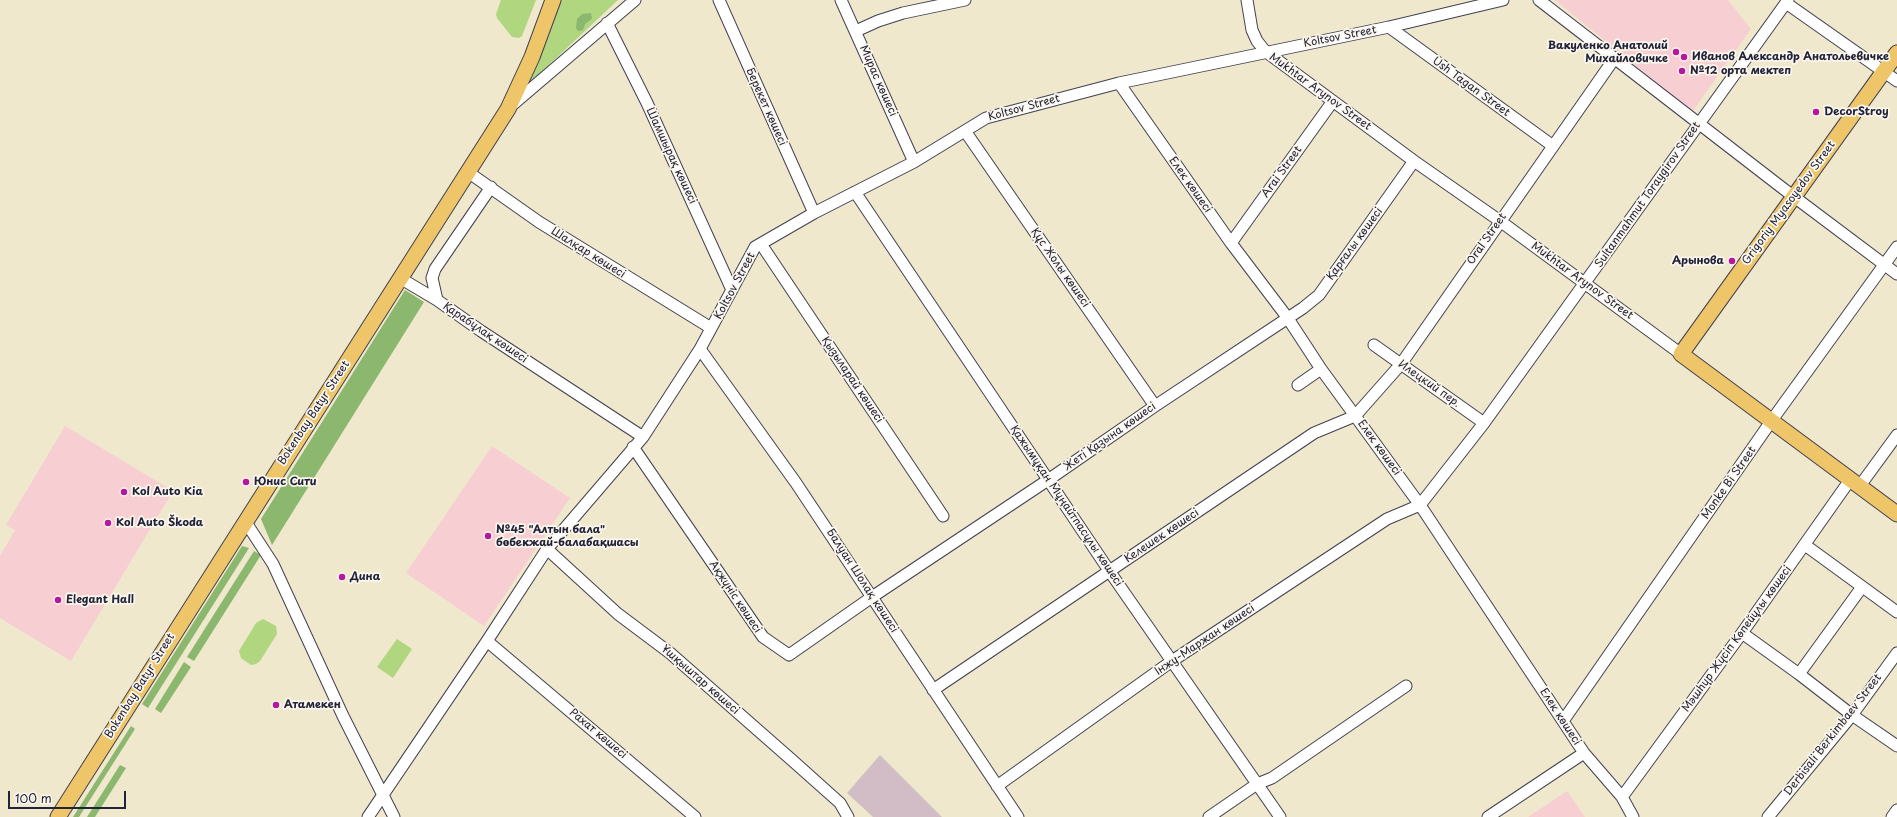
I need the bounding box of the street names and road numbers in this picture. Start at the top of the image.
street label: Koltsov Street [1303,23,1377,51]
street label: Мирас көшесі [856,43,900,119]
street label: Mukhtar Arynov Street [1267,51,1373,133]
street label: Ush Tagan Street [1430,54,1512,120]
street label: Берекет көшесі [743,66,789,148]
street label: Koltsov Street [987,92,1061,124]
street label: Шамшырақ көшесі [643,106,699,206]
street label: Sultanmahmut Toraygirov Street [1592,120,1704,270]
street label: Grigoriy Myasoyedov Street [1740,139,1838,267]
street label: Arai Street [1259,144,1305,200]
street label: Елек көшесі [1166,154,1214,216]
street label: Қарғалы көшесі [1324,205,1386,283]
street label: Oral Street [1464,211,1510,267]
street label: Шалқар көшесі [548,225,628,281]
street label: Құс Жолы көшесі [1028,226,1092,310]
street label: Mukhtar Arynov Street [1529,240,1635,322]
street label: Koltsov Street [712,250,758,322]
street label: Қарабұлақ көшесі [440,300,530,366]
street label: Қызыларай көшесі [818,334,886,426]
street label: Bokenbay Batyr Street [275,358,353,468]
street label: Илецкий пер. [1395,358,1463,410]
street label: Жеті Қазына көшесі [1061,400,1159,474]
street label: Елек көшесі [1354,418,1404,478]
street label: Қажымұқан Мұңайтпасұлы көшесі [1007,423,1125,589]
street label: Monke Bi Street [1699,444,1759,522]
street label: Келешек көшесі [1122,506,1202,566]
street label: Балуан Шолақ көшесі [823,527,901,635]
street label: Ақжүніс көшесі [706,558,764,636]
street label: Мәшһүр Жүсіп Көпейұлы көшесі [1680,563,1794,715]
street label: Інжу-Маржан көшесі [1153,602,1257,678]
street label: Bokenbay Batyr Street [102,631,178,741]
street label: Ұшқыштар көшесі [658,642,742,718]
street label: Derbisali Berkimbaev Street [1781,672,1885,798]
street label: Елек көшесі [1537,686,1583,748]
street label: Рахат көшесі [567,706,629,762]

